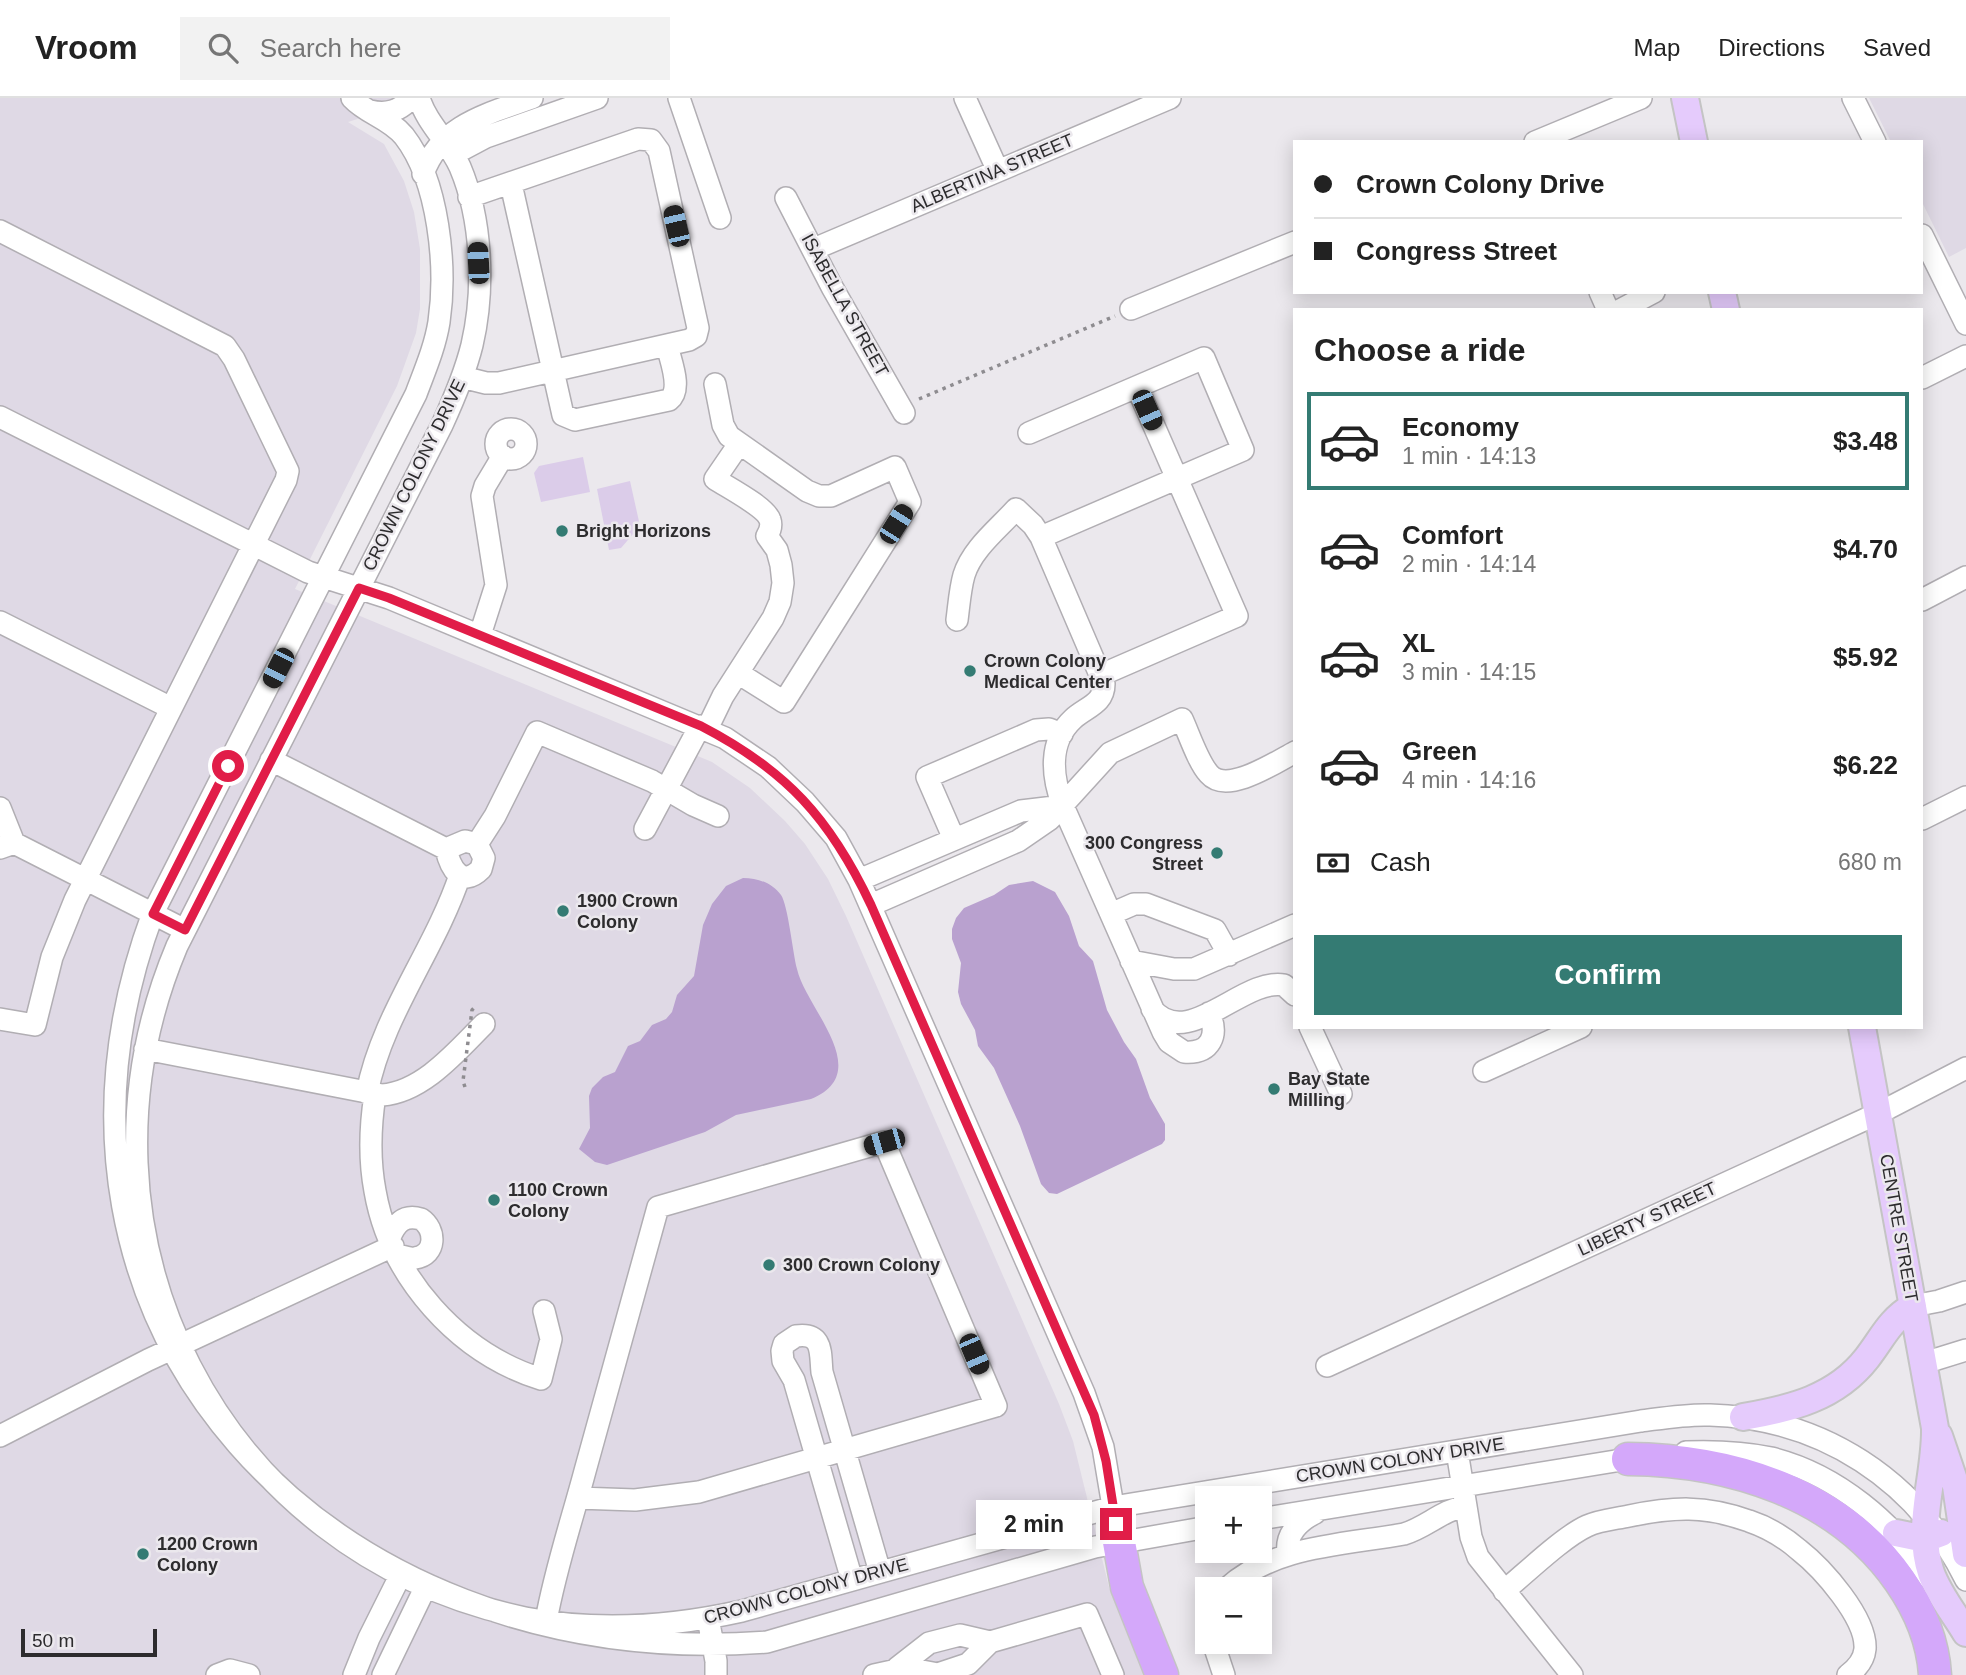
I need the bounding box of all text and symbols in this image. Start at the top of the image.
search box [180,17,670,80]
text: Vroom [35,29,138,66]
icon: search [204,29,242,67]
text: Search here [260,33,401,63]
text: Map [1634,34,1680,61]
text: Directions [1718,34,1825,61]
text: Saved [1863,34,1931,61]
street label: ALBERTINA STREET [908,130,1076,216]
text: Crown Colony Drive [1356,169,1604,199]
car [662,203,691,249]
street label: ISABELLA STREET [797,230,893,380]
text: Congress Street [1356,236,1557,266]
car [467,241,490,285]
text: Choose a ride [1314,332,1526,368]
street label: CROWN COLONY DRIVE [359,376,469,574]
car [1129,387,1166,433]
icon: car [1318,410,1381,473]
text: Economy [1402,412,1519,442]
text: $3.48 [1833,426,1898,456]
text: 1 min · 14:13 [1402,443,1536,469]
car [876,501,917,547]
icon: car [1318,518,1381,581]
text: Comfort [1402,520,1503,550]
place label: Bright Horizons [576,521,711,541]
marker: Bright Horizons [554,523,570,539]
text: $4.70 [1833,534,1898,564]
text: 2 min · 14:14 [1402,551,1536,577]
icon: car [1318,626,1381,689]
text: XL [1402,628,1435,658]
text: $5.92 [1833,642,1898,672]
car [260,645,297,691]
place label: Crown Colony Medical Center [984,651,1112,692]
text: 3 min · 14:15 [1402,659,1536,685]
marker: Crown Colony Medical Center [962,663,978,679]
icon: car [1318,734,1381,797]
text: Green [1402,736,1477,766]
route start [212,750,244,782]
text: $6.22 [1833,750,1898,780]
text: 4 min · 14:16 [1402,767,1536,793]
place label: 300 Congress Street [1085,833,1203,874]
icon: cash [1314,844,1352,882]
marker: 300 Congress Street [1209,845,1225,861]
text: Cash [1370,847,1431,877]
text: 680 m [1838,849,1902,875]
place label: 1900 Crown Colony [577,891,678,932]
marker: 1900 Crown Colony [555,903,571,919]
button: Confirm [1314,935,1902,1015]
place label: Bay State Milling [1288,1069,1370,1110]
marker: Bay State Milling [1266,1081,1282,1097]
car [861,1126,908,1158]
street label: CENTRE STREET [1876,1152,1922,1304]
street label: LIBERTY STREET [1575,1178,1719,1260]
place label: 1100 Crown Colony [508,1180,608,1221]
marker: 1100 Crown Colony [486,1192,502,1208]
place label: 300 Crown Colony [783,1255,940,1275]
marker: 300 Crown Colony [761,1257,777,1273]
car [957,1331,992,1377]
street label: CROWN COLONY DRIVE [1294,1434,1506,1486]
map controls [1195,1486,1272,1654]
button: + [1195,1486,1272,1563]
callout: 2 min [976,1500,1092,1548]
route end [1100,1508,1132,1540]
text: 2 min [1004,1511,1064,1537]
place label: 1200 Crown Colony [157,1534,258,1575]
marker: 1200 Crown Colony [135,1546,151,1562]
street label: CROWN COLONY DRIVE [702,1554,910,1628]
button: − [1195,1577,1272,1654]
scale bar [21,1626,158,1658]
text: 50 m [32,1630,74,1651]

